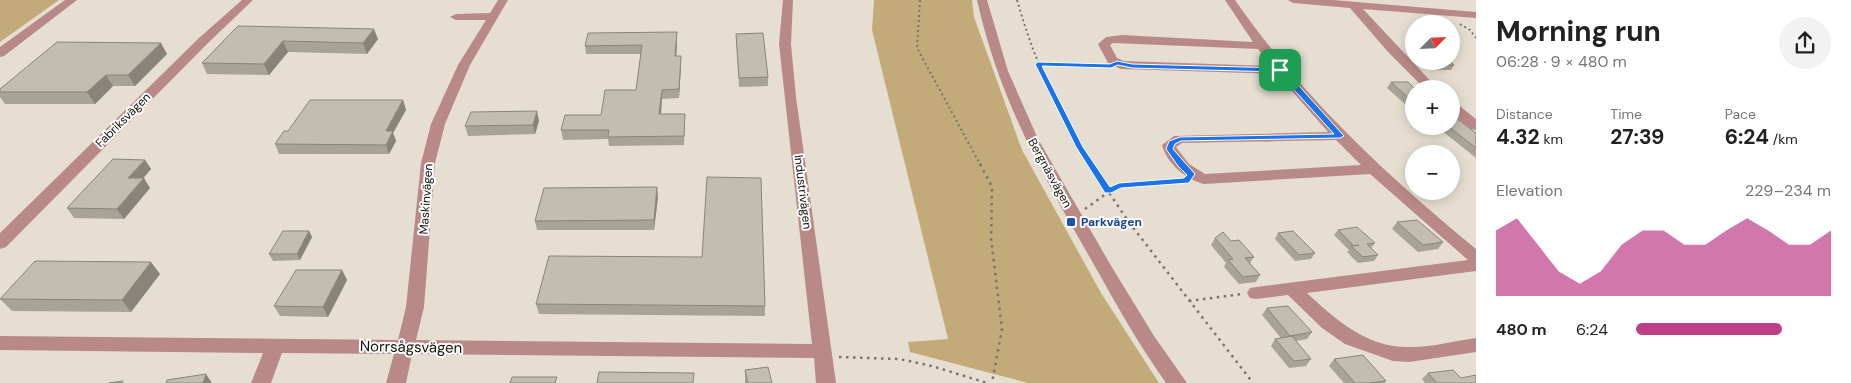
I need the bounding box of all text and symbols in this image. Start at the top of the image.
text: Morning run [1496,13,1661,50]
north arrow [1405,15,1460,70]
map controls [1405,15,1460,200]
button: share [1779,17,1831,69]
pin [1259,49,1301,91]
text: 06:28 · 9 × 480 m [1496,51,1627,72]
icon: arrive [1266,56,1294,84]
button: + [1405,80,1460,135]
street label: Fabriksvägen [92,89,154,151]
text: Distance [1496,105,1553,123]
text: Time [1610,105,1642,123]
text: Pace [1725,105,1756,123]
text: 4.32 [1496,123,1540,151]
text: 27:39 [1610,123,1664,151]
text: 6:24 [1725,123,1769,151]
text: km [1540,130,1563,148]
text: /km [1769,130,1798,148]
street label: Bergnäsvägen [1024,136,1076,211]
button: − [1405,145,1460,200]
street label: Industrivägen [791,154,815,230]
street label: Maskinvägen [416,163,436,235]
text: Elevation [1496,180,1563,201]
text: 229–234 m [1745,180,1831,201]
place label: Parkvägen [1081,214,1142,230]
marker: Parkvägen [1065,216,1077,228]
text: 480 m [1496,319,1547,340]
text: 6:24 [1576,319,1608,340]
street label: Norrsågsvägen [360,336,462,358]

